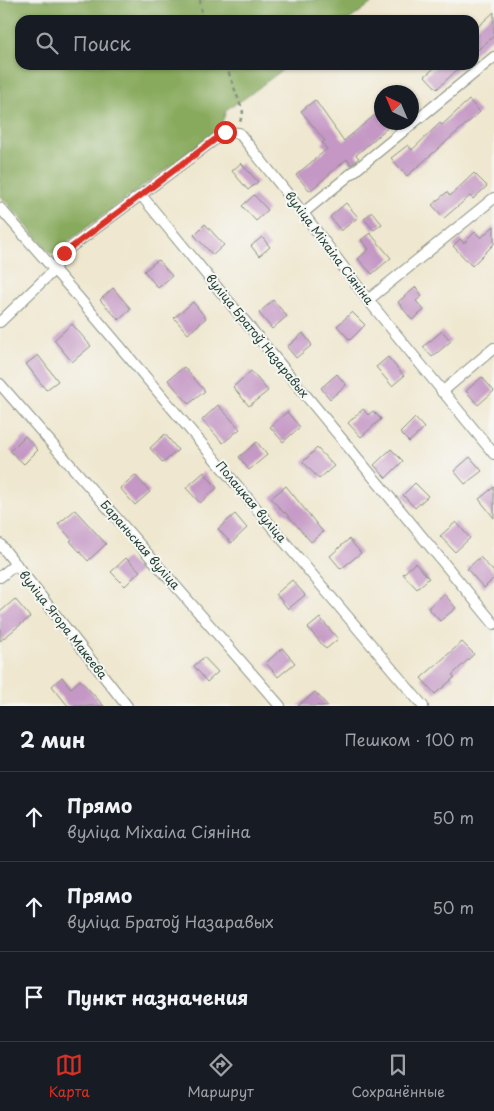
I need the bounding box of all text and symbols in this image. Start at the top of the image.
search box [15,15,479,70]
icon: search [33,29,61,57]
text: Поиск [73,29,131,57]
north arrow [374,85,419,130]
route start [214,121,237,144]
street label: вуліца Міхаіла Сіяніна [281,187,379,308]
route end [53,242,76,265]
street label: вуліца Братоў Назаравых [202,270,314,401]
street label: Полацкая вуліца [212,457,292,546]
street label: Бараньская вуліца [97,496,185,593]
street label: вуліца Ягора Макеева [15,566,112,683]
text: 2 мин [20,723,85,755]
text: Пешком · 100 m [344,727,474,751]
text: Прямо [67,791,132,819]
icon: ahead [20,803,48,831]
text: 50 m [433,805,474,829]
text: вуліца Міхаіла Сіяніна [67,819,250,843]
text: Прямо [67,881,132,909]
icon: ahead [20,893,48,921]
text: 50 m [433,895,474,919]
text: вуліца Братоў Назаравых [67,909,274,933]
icon: arrive [20,983,48,1011]
text: Пункт назначения [67,983,248,1011]
tab: Карта [49,1051,90,1102]
tab: Маршрут [188,1051,254,1102]
tab: Сохранённые [352,1051,445,1102]

